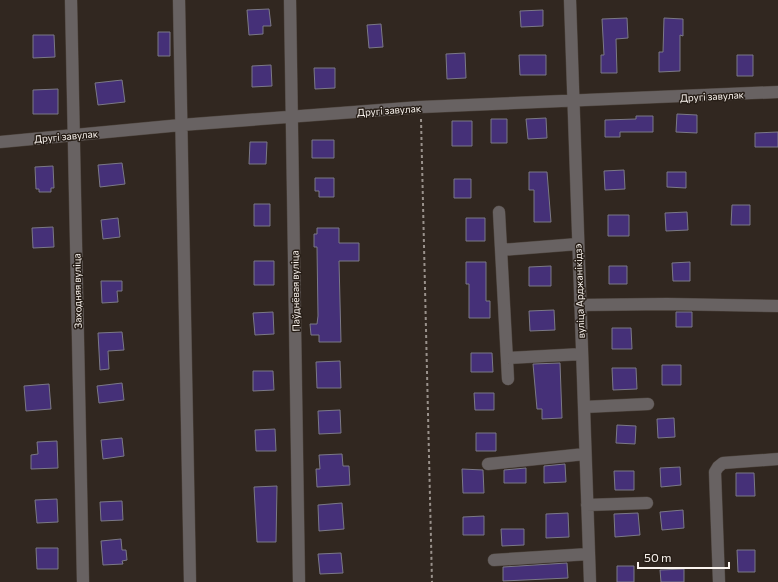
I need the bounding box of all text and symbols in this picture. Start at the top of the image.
street label: Другі завулак [680,88,745,104]
street label: Другі завулак [357,102,422,118]
street label: Другі завулак [34,127,99,145]
street label: вуліца Арджанікідзэ [571,243,587,339]
street label: Паўднёвая вуліца [288,250,302,332]
street label: Заходняя вуліца [70,253,84,329]
scale bar [638,544,729,570]
text: 50 m [644,550,672,564]

